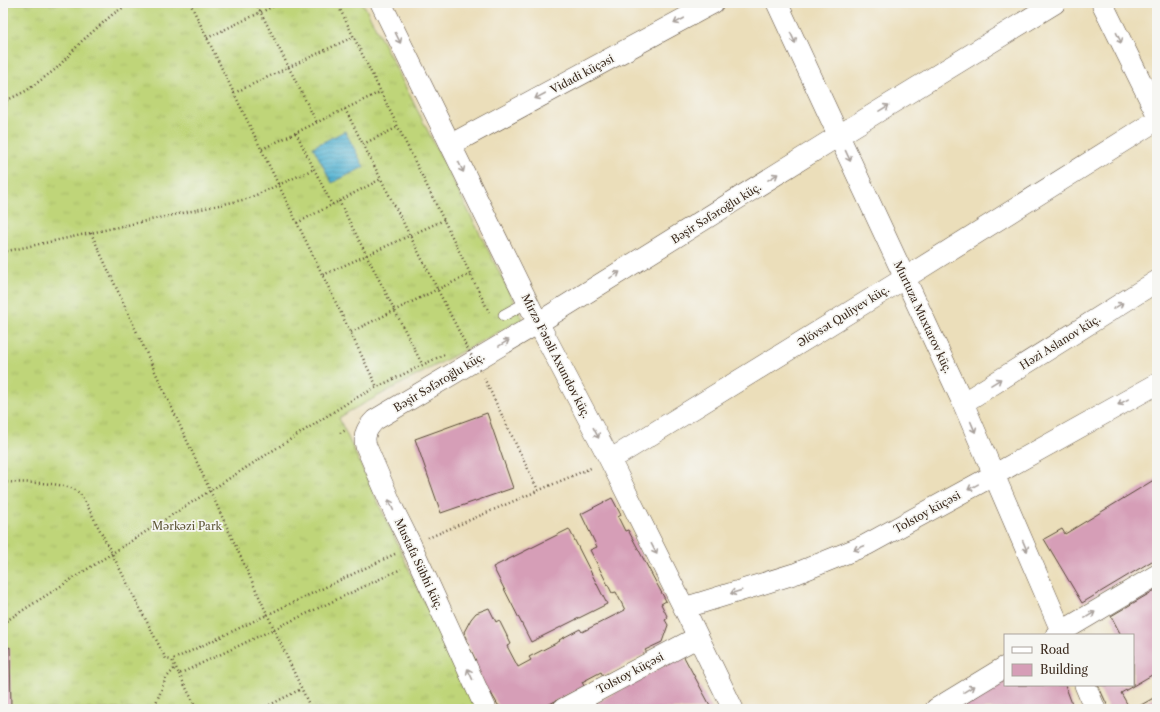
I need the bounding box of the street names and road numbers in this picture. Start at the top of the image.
street label: Vidadi küçəsi [547,51,617,97]
street label: Bəşir Səfəroğlu küç. [668,180,764,246]
street label: Murtuza Muxtarov küç. [891,259,955,375]
street label: Əlövsət Quliyev küç. [794,282,892,350]
street label: Mirzə Fətəli Axundov küç. [519,292,594,421]
street label: Həzi Aslanov küç. [1017,311,1103,372]
street label: Bəşir Səfəroğlu küç. [391,349,487,415]
street label: Tolstoy küçəsi [891,488,963,536]
street label: Mustafa Sübhi küç. [392,516,446,612]
street label: Tolstoy küçəsi [594,649,667,697]

